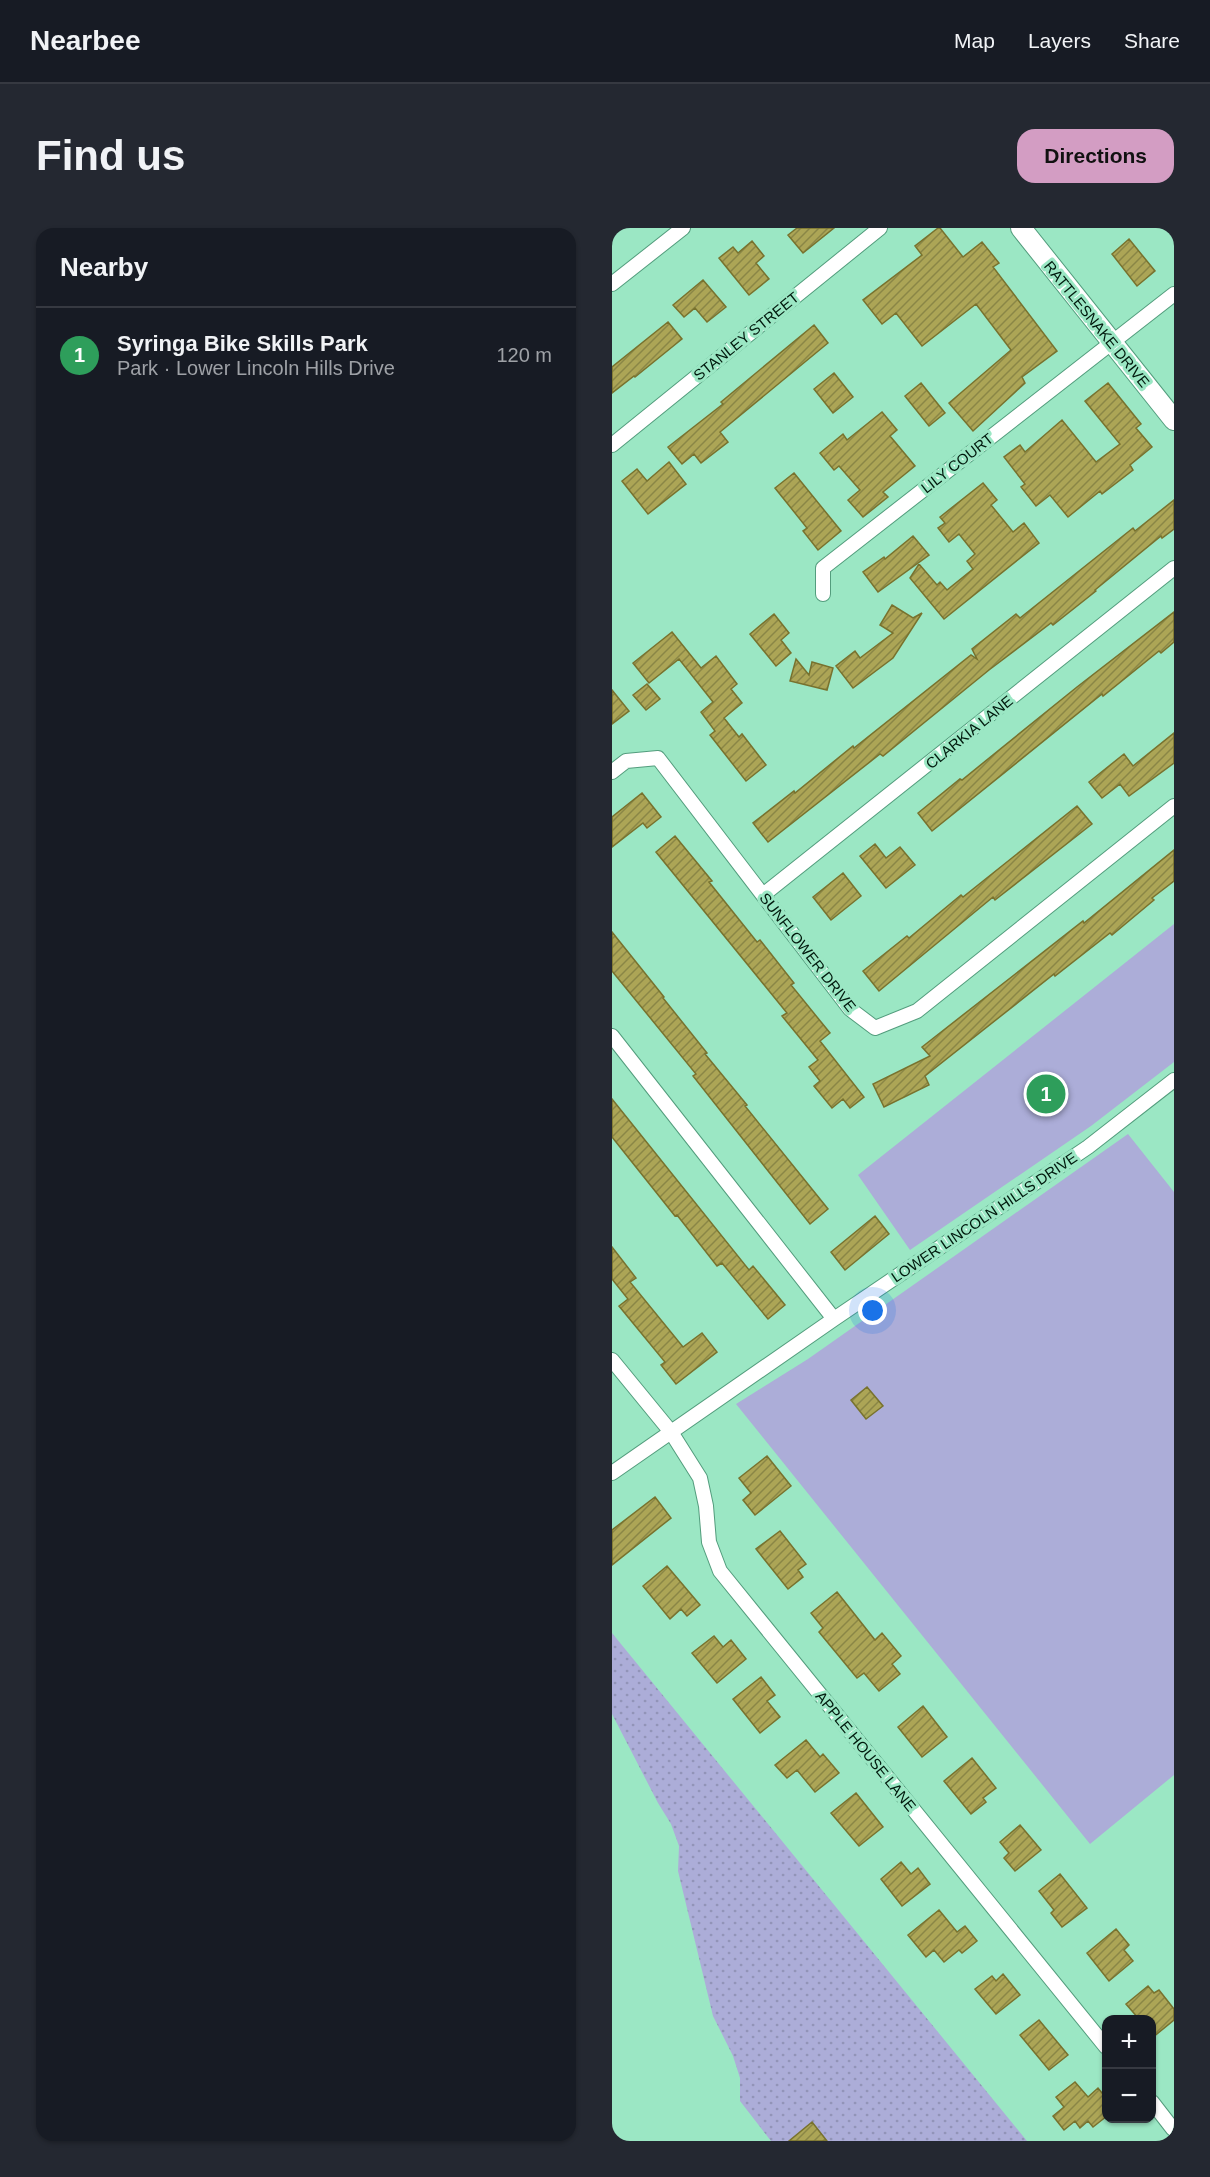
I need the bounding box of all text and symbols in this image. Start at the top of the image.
text: Nearbee [30,25,141,56]
text: Map [954,29,995,52]
text: Layers [1028,29,1091,52]
text: Share [1124,29,1180,52]
button: Directions [1017,129,1174,183]
text: Find us [36,132,185,179]
text: Nearby [60,252,148,282]
street label: RATTLESNAKE DRIVE [1041,258,1153,390]
street label: STANLEY STREET [690,288,802,384]
text: Syringa Bike Skills Park [117,331,368,356]
text: 1 [74,344,85,366]
text: 120 m [496,344,552,366]
text: Park · Lower Lincoln Hills Drive [117,357,395,379]
street label: LILY COURT [918,430,996,496]
street label: CLARKIA LANE [922,692,1016,772]
street label: SUNFLOWER DRIVE [756,889,860,1015]
pin: 1 [1026,1072,1066,1116]
street label: LOWER LINCOLN HILLS DRIVE [888,1148,1080,1286]
your location [858,1296,887,1325]
street label: APPLE HOUSE LANE [812,1688,920,1814]
map controls [1102,2015,1156,2123]
button: + [1102,2015,1156,2069]
button: − [1102,2069,1156,2123]

